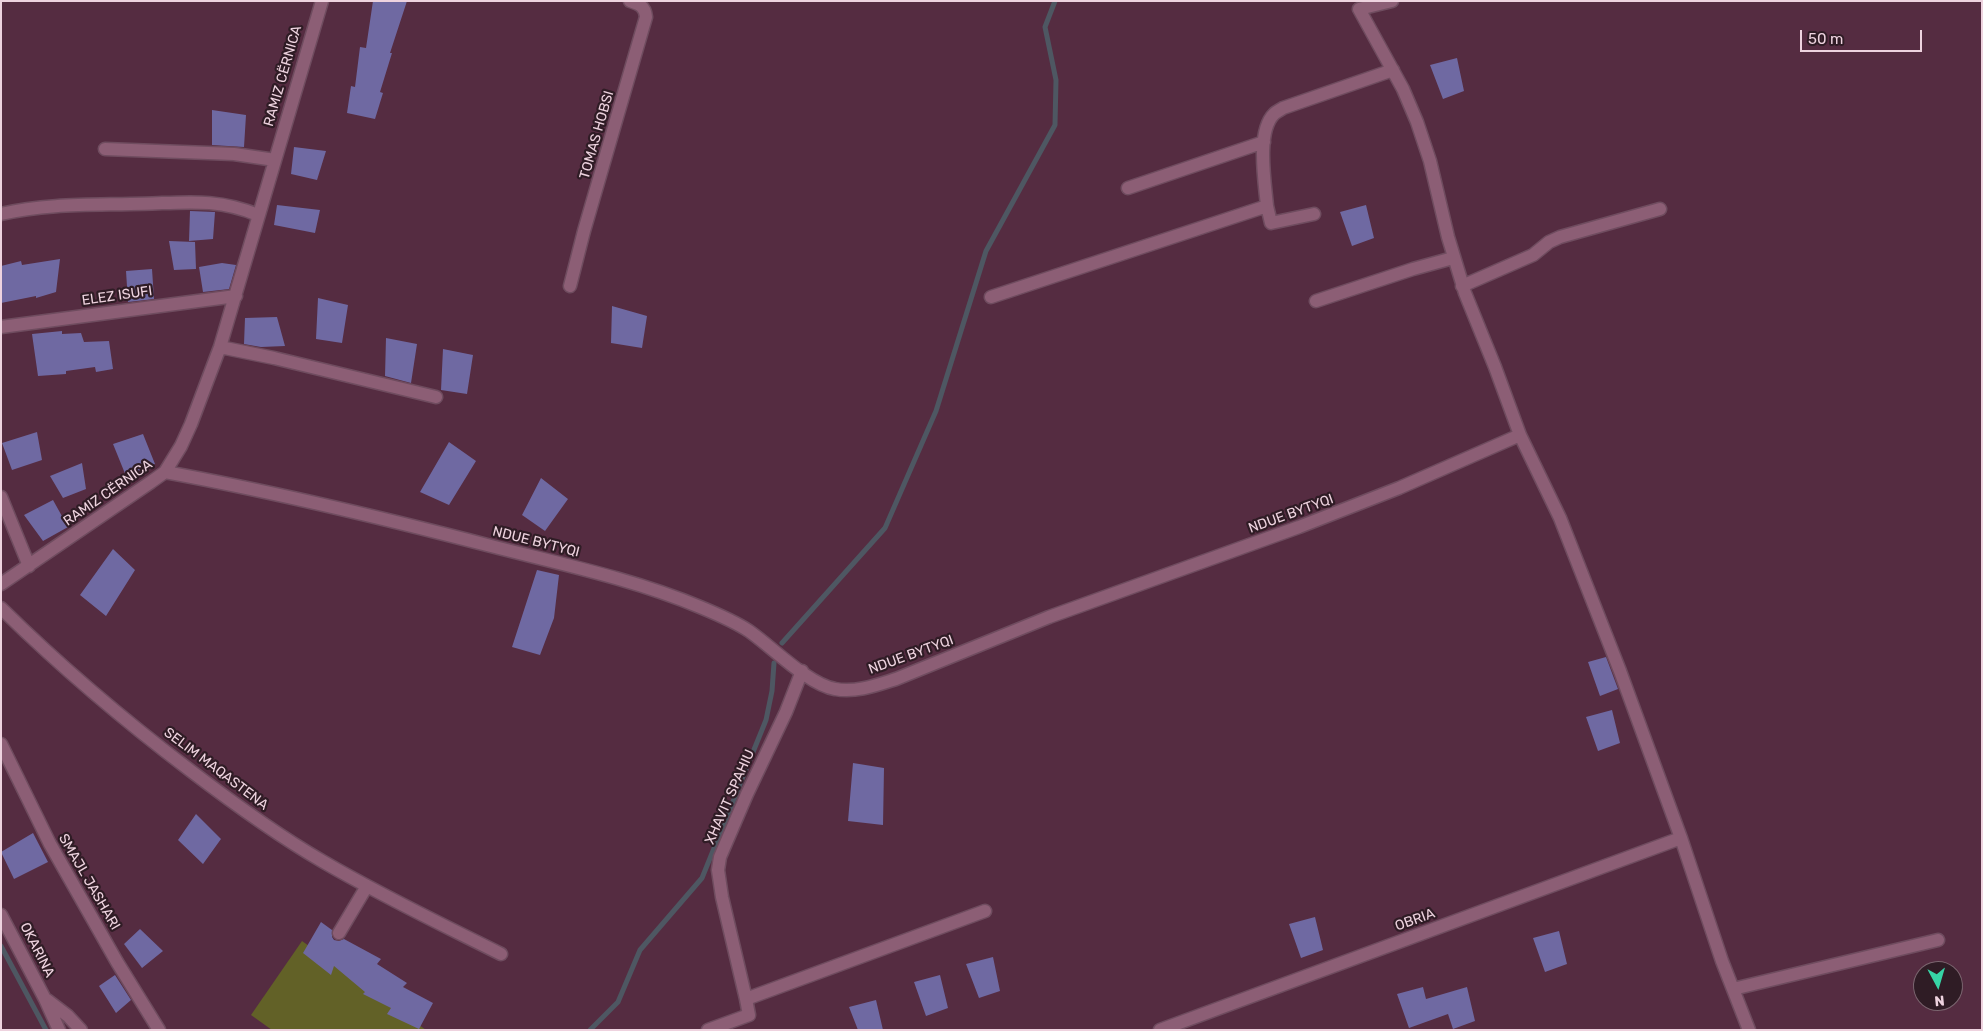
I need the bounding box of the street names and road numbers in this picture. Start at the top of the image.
street label: RAMIZ CËRNICA [261,23,305,129]
street label: TOMAS HOBSI [576,89,618,181]
street label: ELEZ ISUFI [81,283,153,309]
street label: RAMIZ CËRNICA [60,456,156,530]
street label: NDUE BYTYQI [1246,491,1336,537]
street label: NDUE BYTYQI [491,523,581,561]
street label: NDUE BYTYQI [866,632,956,678]
street label: SELIM MAQASTENA [160,724,272,814]
street label: XHAVIT SPAHIU [702,747,758,847]
street label: SMAJL JASHARI [55,831,123,933]
street label: OBRIA [1393,905,1437,935]
street label: OKARINA [16,920,58,980]

